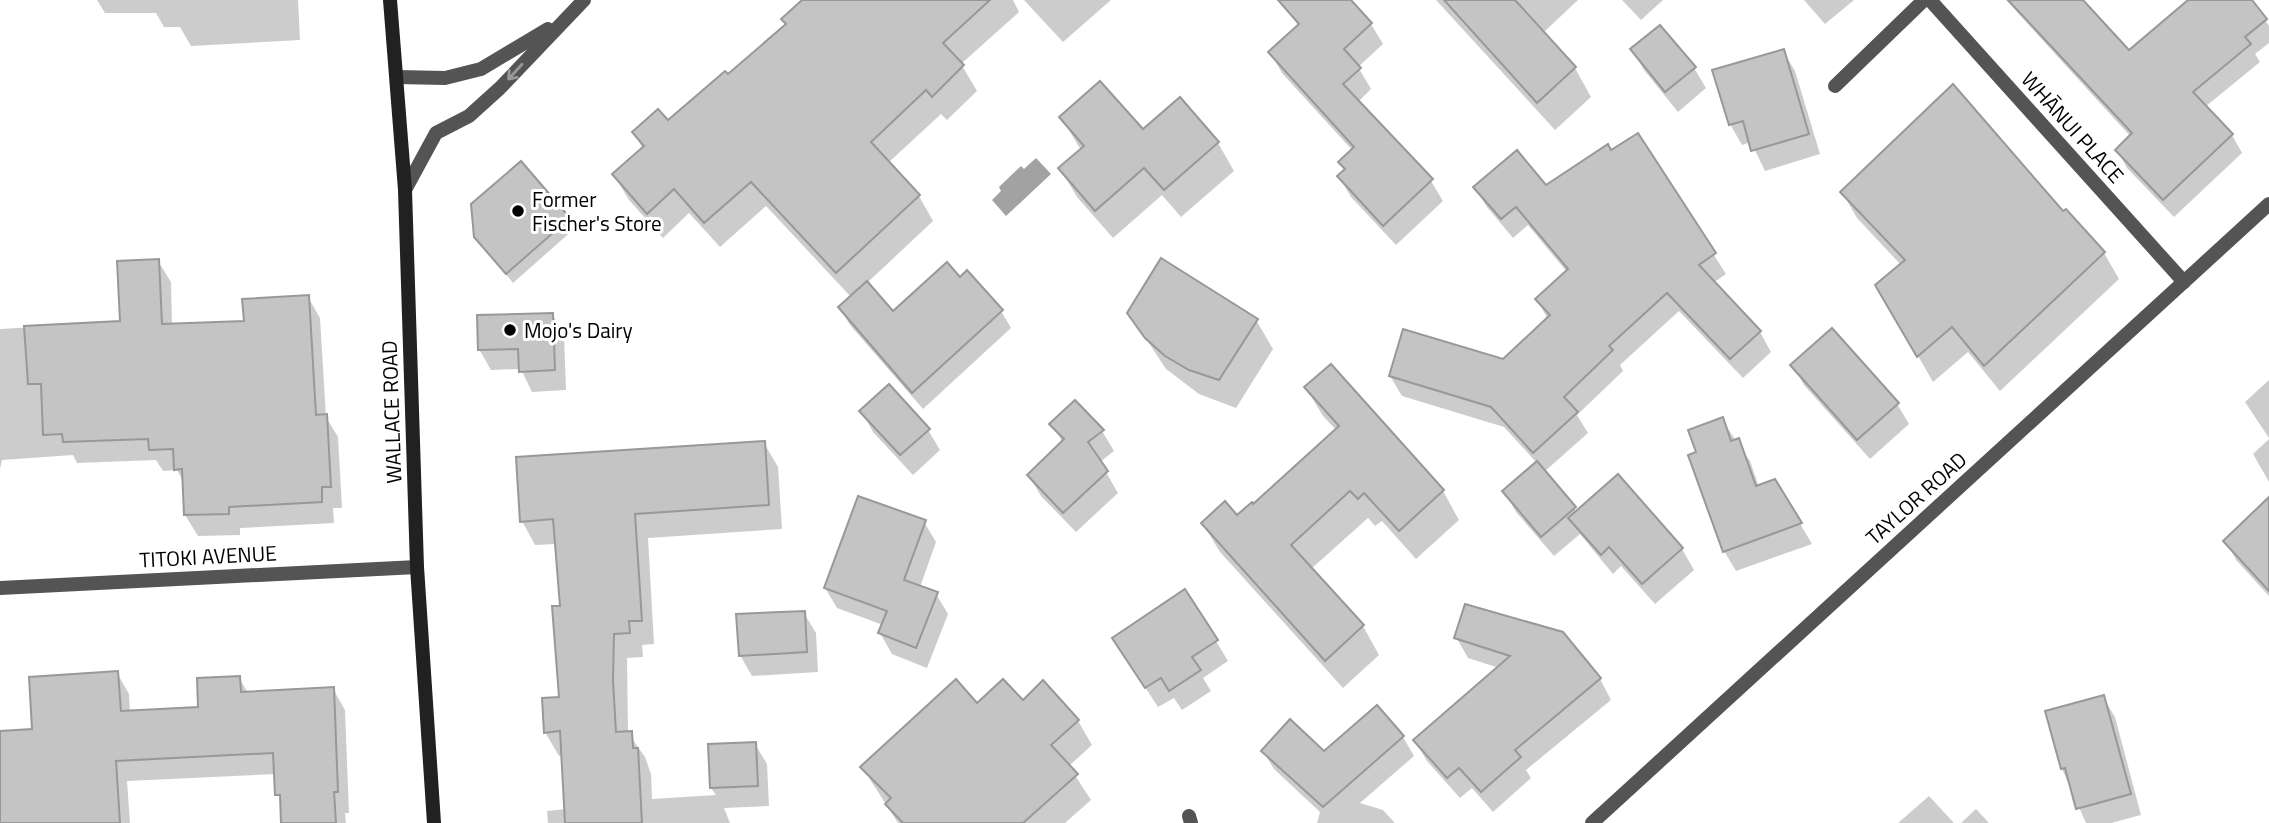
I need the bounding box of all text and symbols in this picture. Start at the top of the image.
one-way arrow [507,63,523,81]
street label: WHĀNUI PLACE [2014,64,2132,190]
place label: Former Fischer's Store [532,183,662,239]
marker: Former Fischer's Store [510,203,526,219]
place label: Mojo's Dairy [524,314,633,346]
marker: Mojo's Dairy [502,322,518,338]
street label: WALLACE ROAD [373,340,409,484]
street label: TAYLOR ROAD [1858,444,1974,552]
street label: TITOKI AVENUE [138,536,278,576]

